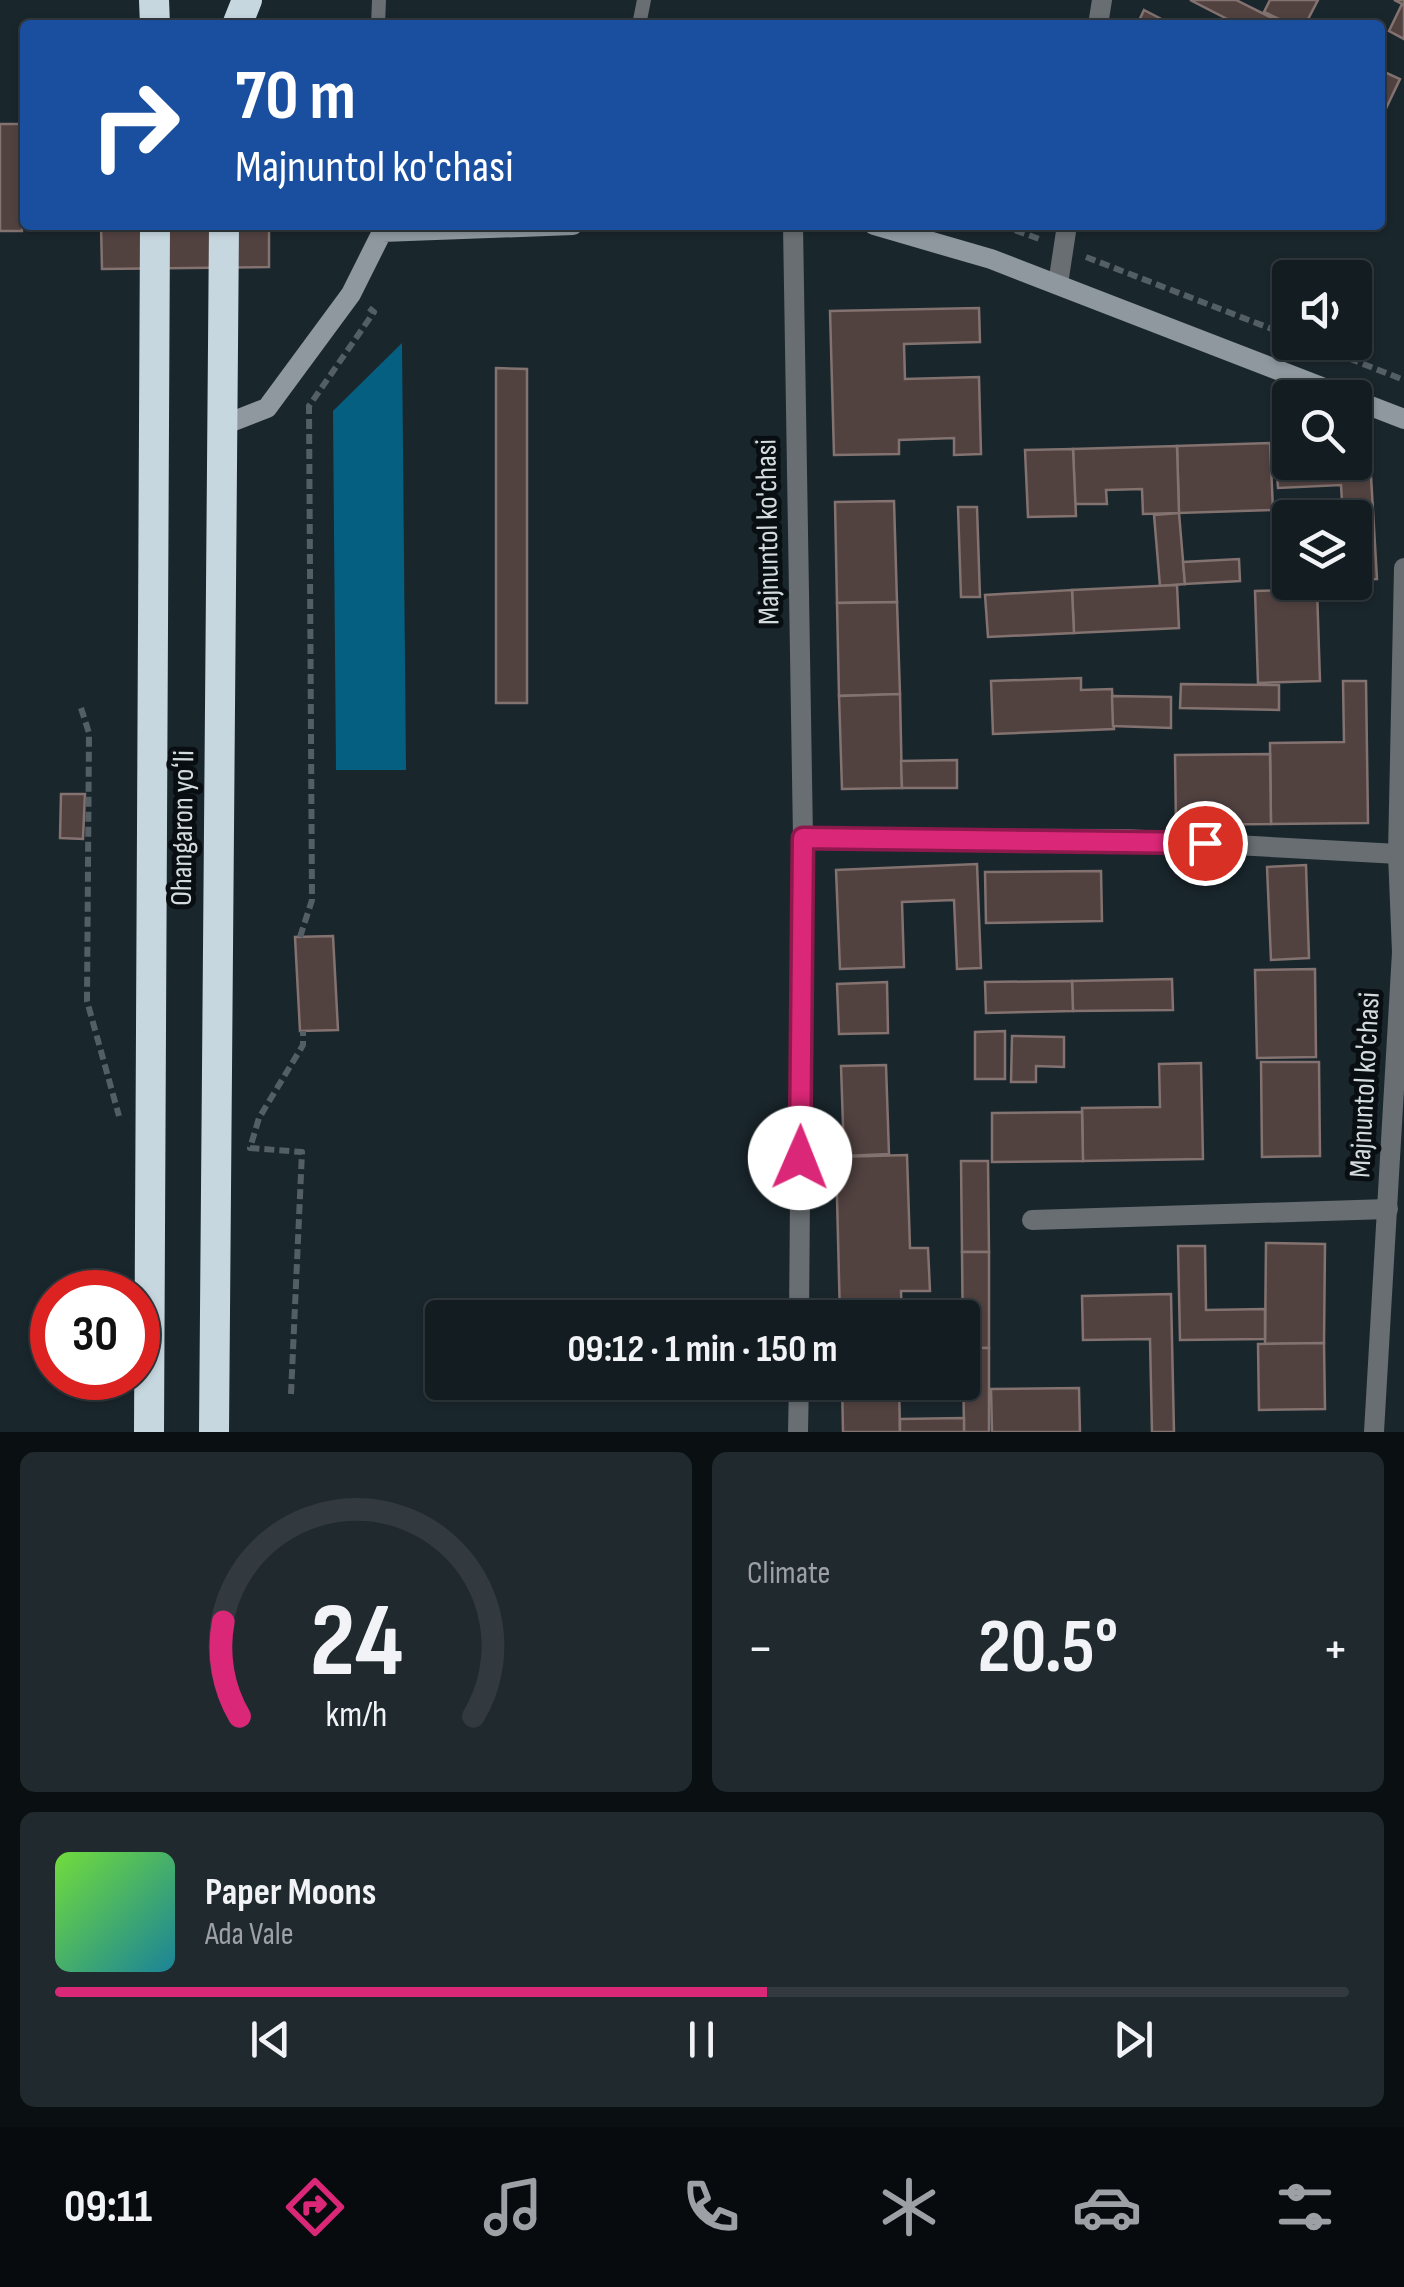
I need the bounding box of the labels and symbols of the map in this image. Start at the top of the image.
street label: Majnuntol ko'chasi [748,439,788,625]
street label: Ohangaron yoʻli [164,750,202,906]
pin [1163,801,1248,886]
street label: Majnuntol ko'chasi [1342,991,1388,1179]
position arrow [748,1106,852,1210]
speed limit sign: 30 [30,1270,160,1400]

